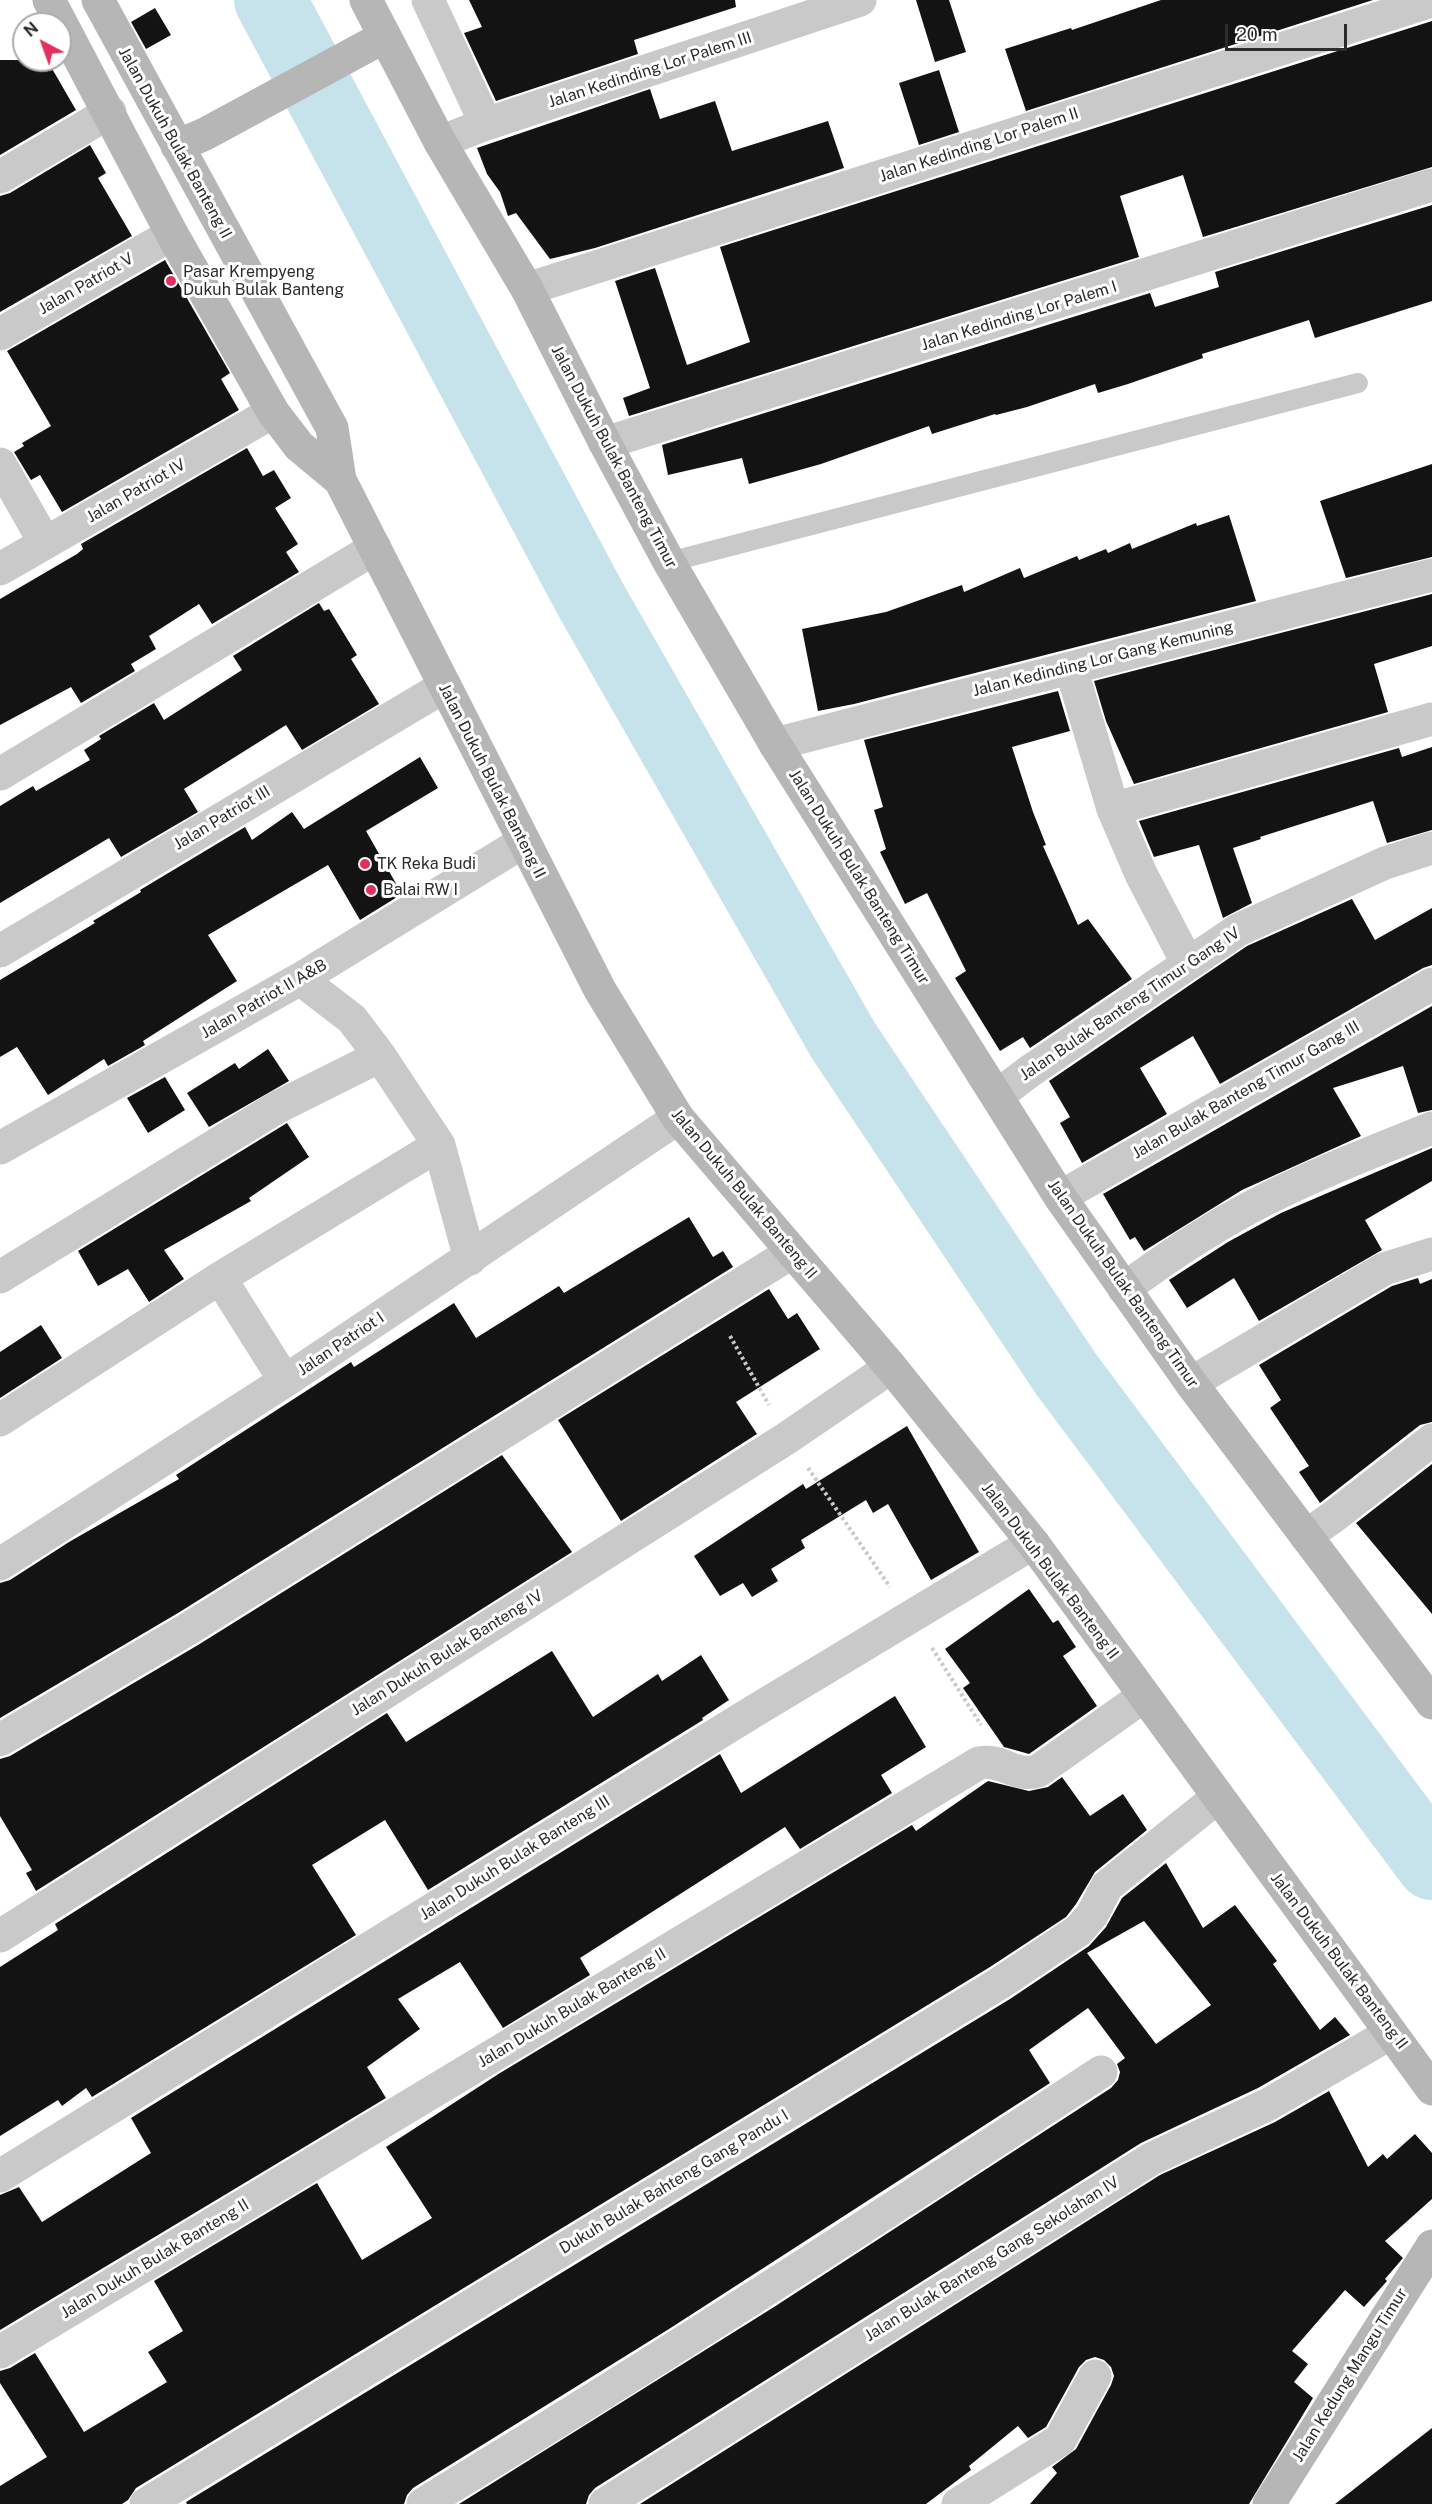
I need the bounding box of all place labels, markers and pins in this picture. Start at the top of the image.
place label: Pasar Krempyeng Dukuh Bulak Banteng [183,262,344,300]
marker: Pasar Krempyeng Dukuh Bulak Banteng [164,274,178,288]
place label: TK Reka Budi [377,854,476,874]
marker: TK Reka Budi [358,857,372,871]
place label: Balai RW I [383,880,458,900]
marker: Balai RW I [364,883,378,897]

